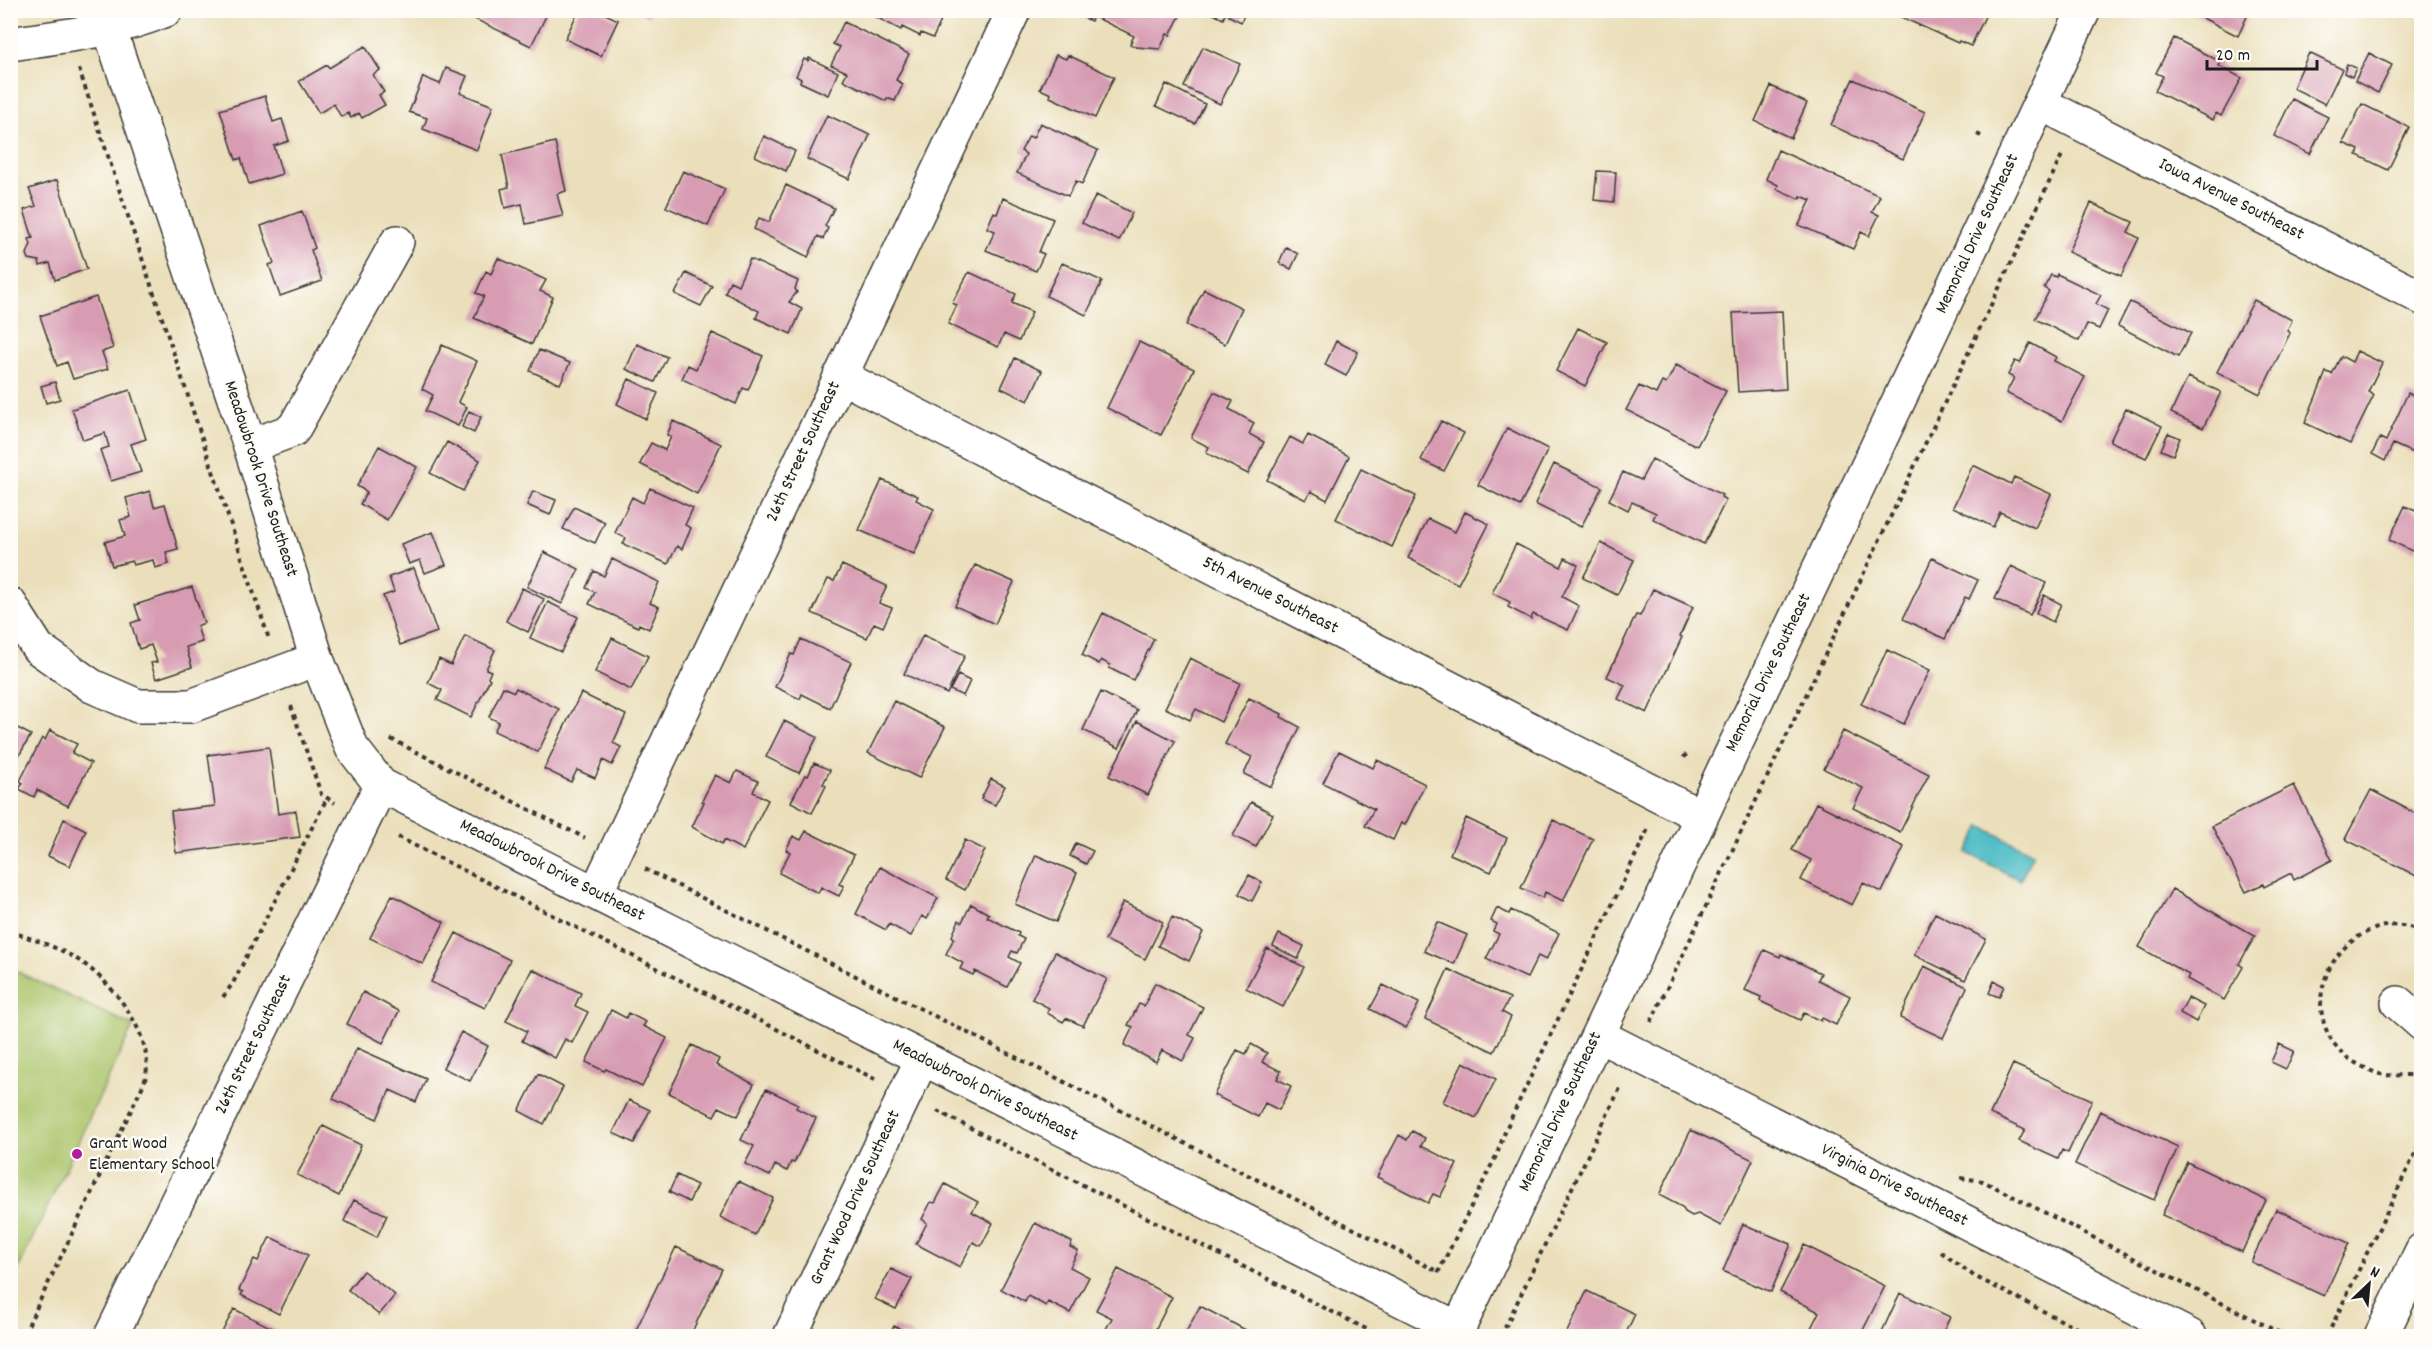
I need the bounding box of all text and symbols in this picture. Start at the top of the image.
scale bar [2207,33,2316,71]
text: 20 m [2216,44,2250,69]
street label: Memorial Drive Southeast [1930,150,2026,318]
street label: Iowa Avenue Southeast [2154,152,2308,248]
street label: 26th Street Southeast [760,377,848,526]
street label: Meadowbrook Drive Southeast [216,378,304,581]
street label: 5th Avenue Southeast [1198,551,1343,641]
street label: Memorial Drive Southeast [1720,589,1818,757]
street label: Meadowbrook Drive Southeast [455,813,649,929]
street label: 26th Street Southeast [209,971,299,1119]
street label: Memorial Drive Southeast [1513,1028,1609,1196]
street label: Meadowbrook Drive Southeast [888,1033,1082,1149]
street label: Grant Wood Drive Southeast [804,1106,908,1289]
place label: Grant Wood Elementary School [89,1132,216,1178]
street label: Virginia Drive Southeast [1816,1138,1972,1234]
marker: Grant Wood Elementary School [70,1147,84,1161]
north arrow [2339,1254,2399,1314]
text: N [2366,1261,2383,1285]

